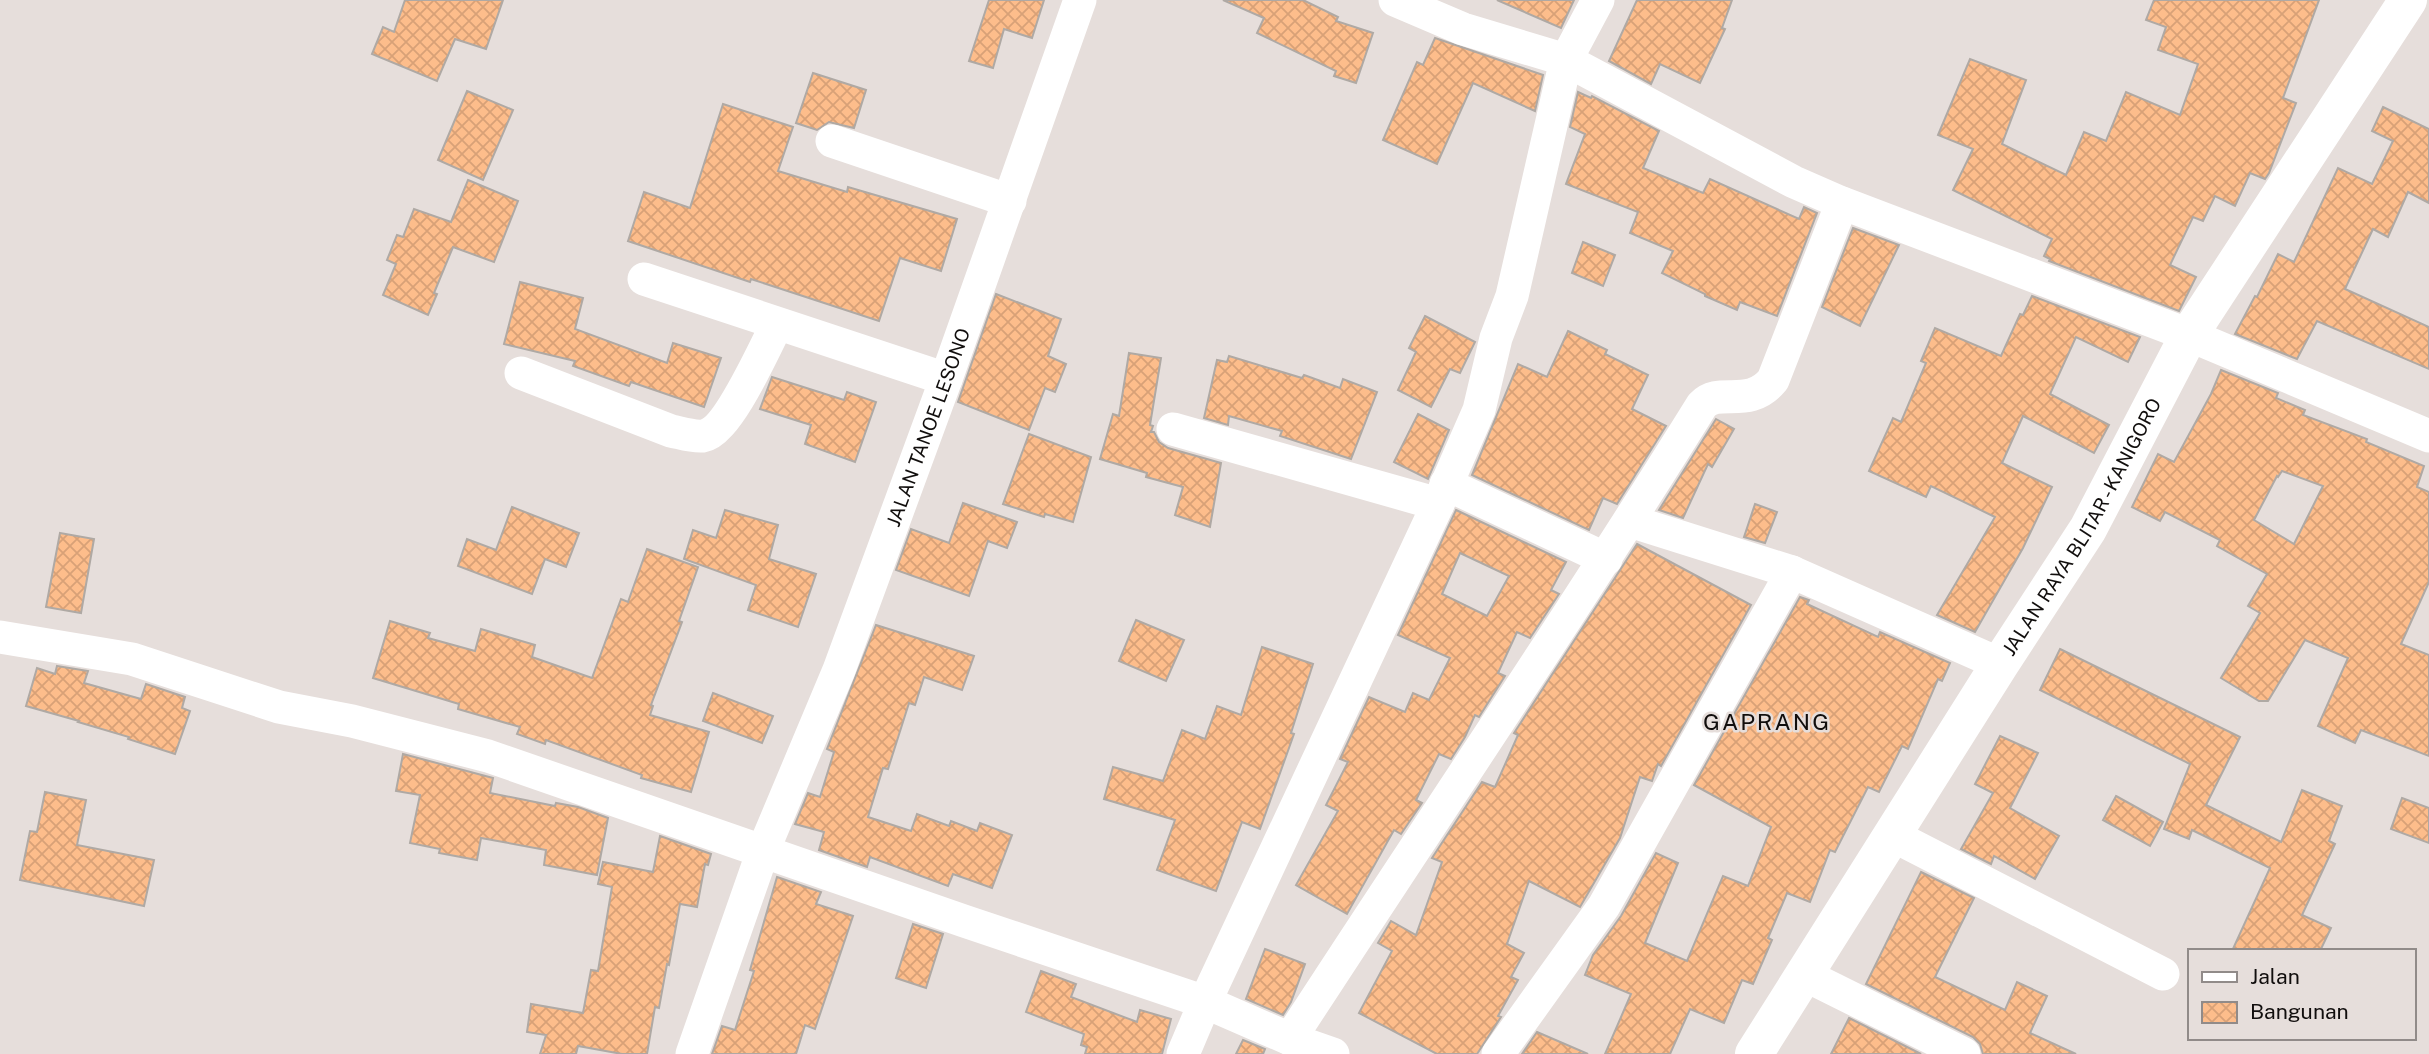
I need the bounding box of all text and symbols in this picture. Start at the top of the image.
street label: JALAN TANOE LESONO [882,325,974,529]
street label: JALAN RAYA BLITAR - KANIGORO [1998,394,2165,659]
district label: GAPRANG [1703,708,1831,735]
legend [2188,949,2415,1040]
text: Jalan [2250,964,2300,989]
text: Bangunan [2250,999,2349,1024]

